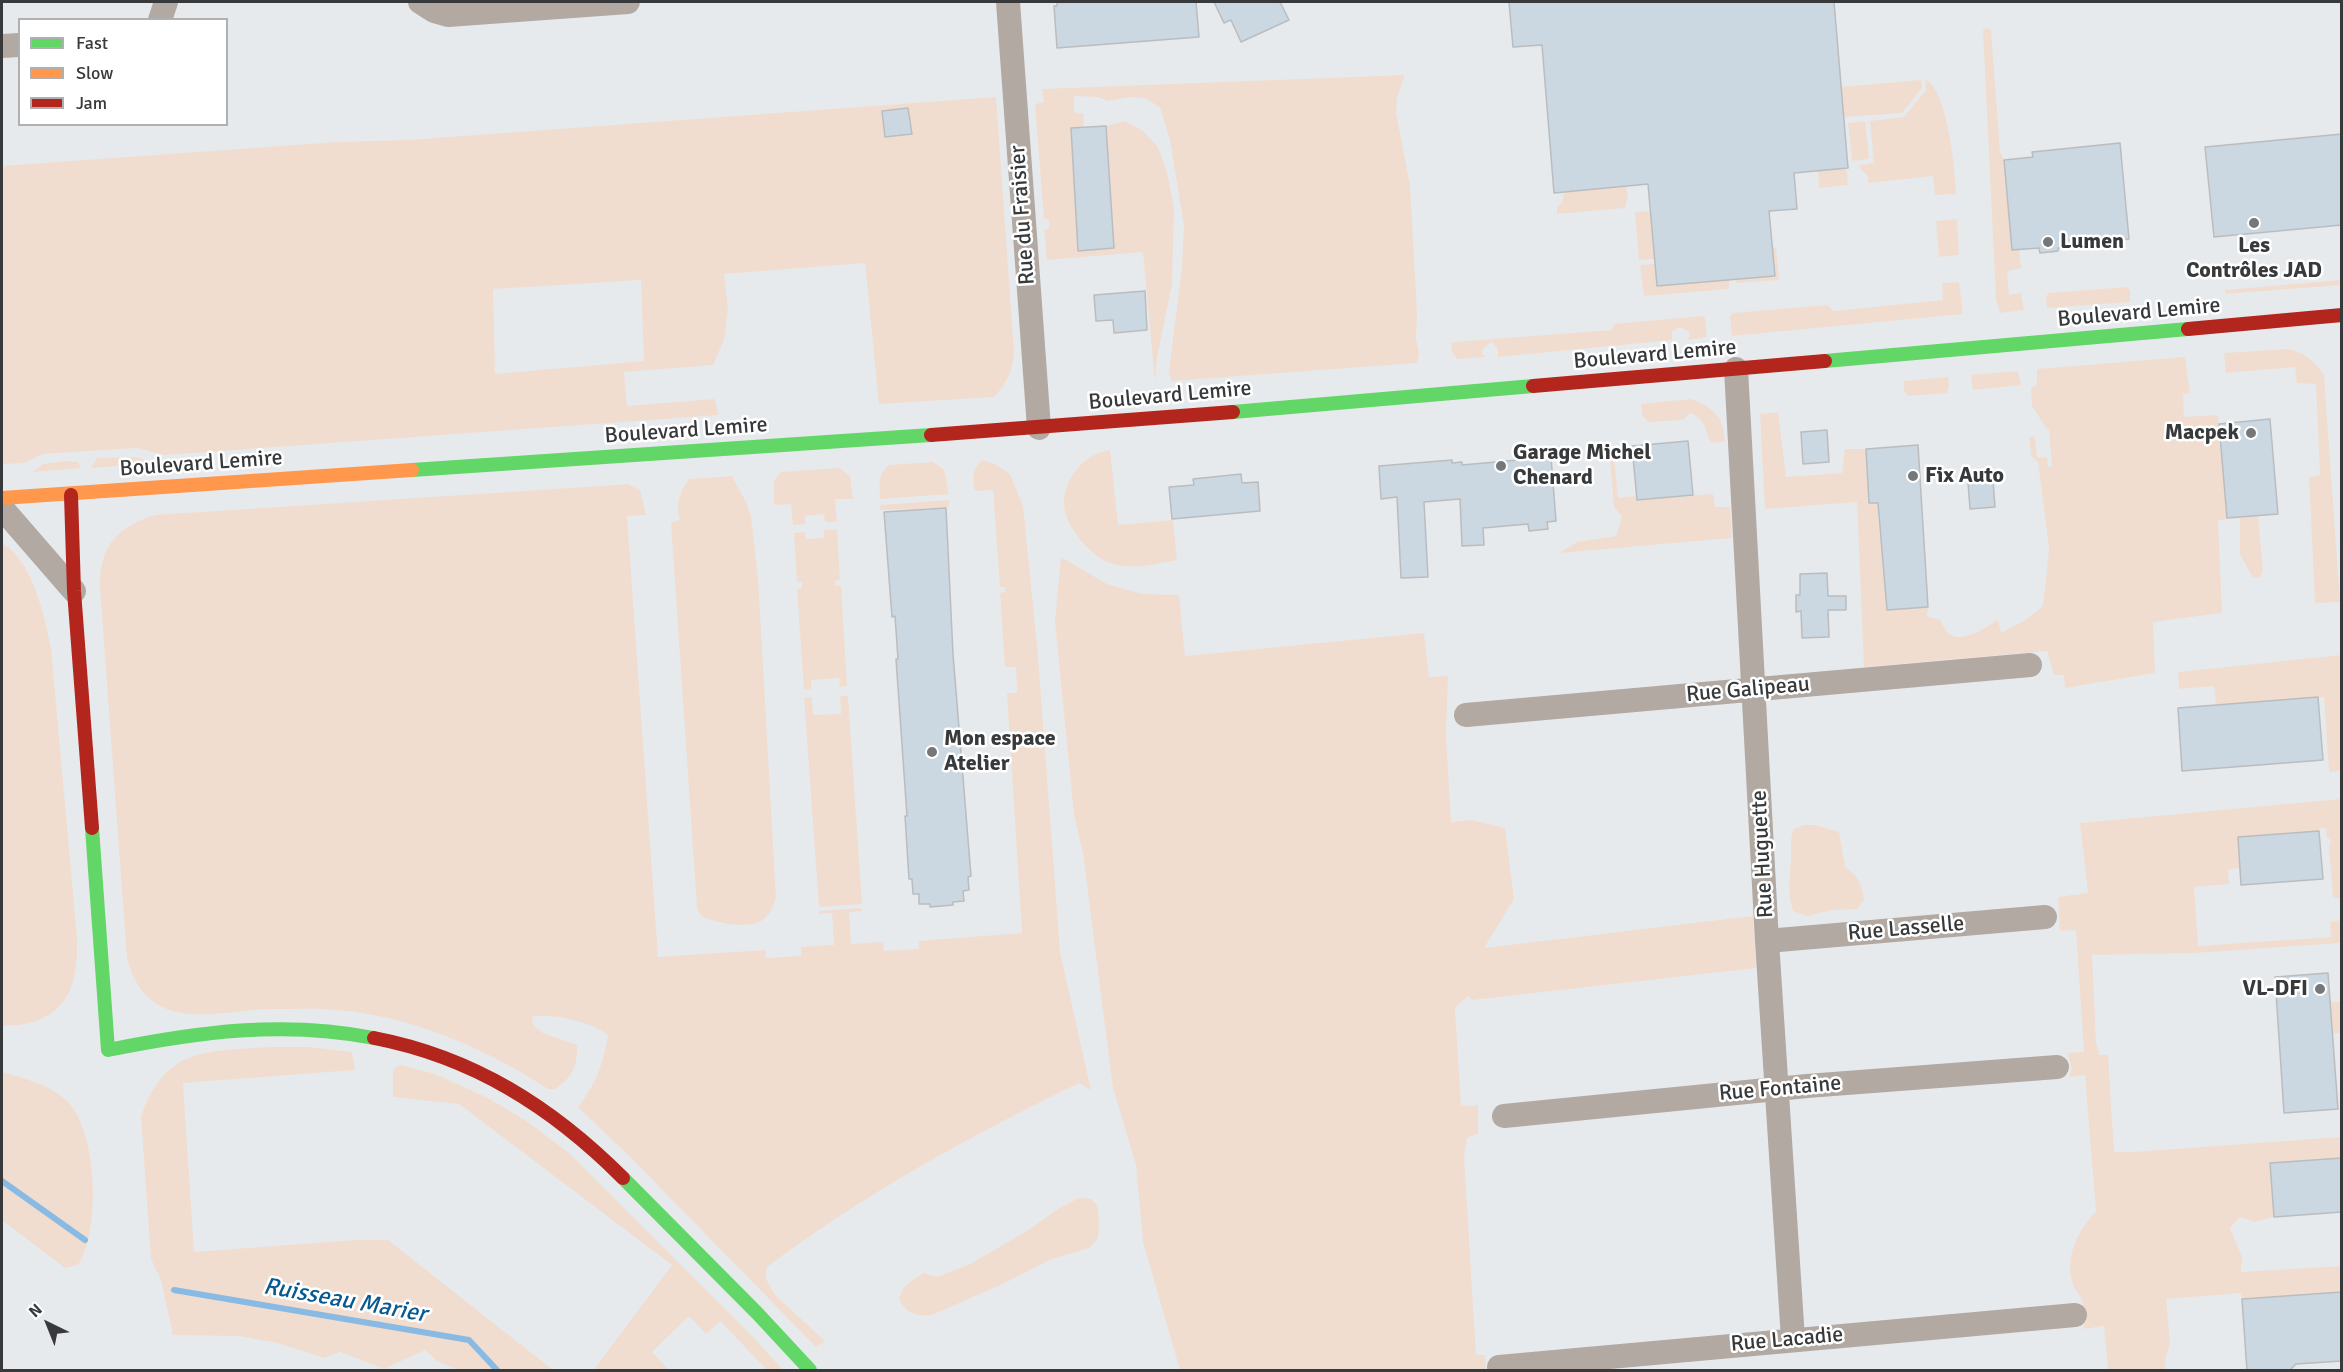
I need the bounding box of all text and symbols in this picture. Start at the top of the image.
legend [18,18,228,126]
text: Fast [76,32,108,54]
text: Slow [76,62,113,84]
text: Jam [76,92,107,114]
street label: Rue du Fraisier [1005,144,1041,286]
marker: Les Contrôles JAD [2247,216,2261,230]
place label: Lumen [2060,229,2124,255]
place label: Les Contrôles JAD [2186,233,2322,284]
marker: Lumen [2041,235,2055,249]
street label: Boulevard Lemire [2056,293,2222,333]
street label: Boulevard Lemire [1572,335,1738,375]
street label: Boulevard Lemire [1087,376,1253,416]
street label: Boulevard Lemire [604,412,768,450]
place label: Macpek [2165,420,2239,446]
marker: Macpek [2244,426,2258,440]
place label: Garage Michel Chenard [1513,440,1651,492]
street label: Boulevard Lemire [119,445,283,483]
marker: Garage Michel Chenard [1494,459,1508,473]
place label: Fix Auto [1925,463,2004,489]
marker: Fix Auto [1906,469,1920,483]
street label: Rue Galipeau [1685,671,1811,709]
place label: Mon espace Atelier [944,726,1056,778]
marker: Mon espace Atelier [925,745,939,759]
street label: Rue Huguette [1746,789,1780,919]
street label: Rue Lasselle [1847,911,1965,947]
place label: VL-DFI [2243,976,2308,1002]
marker: VL-DFI [2313,982,2327,996]
street label: Rue Fontaine [1718,1071,1842,1107]
water label: Ruisseau Marier [261,1272,429,1330]
north arrow [18,1294,78,1354]
text: N [25,1300,47,1322]
street label: Rue Lacadie [1730,1322,1844,1358]

